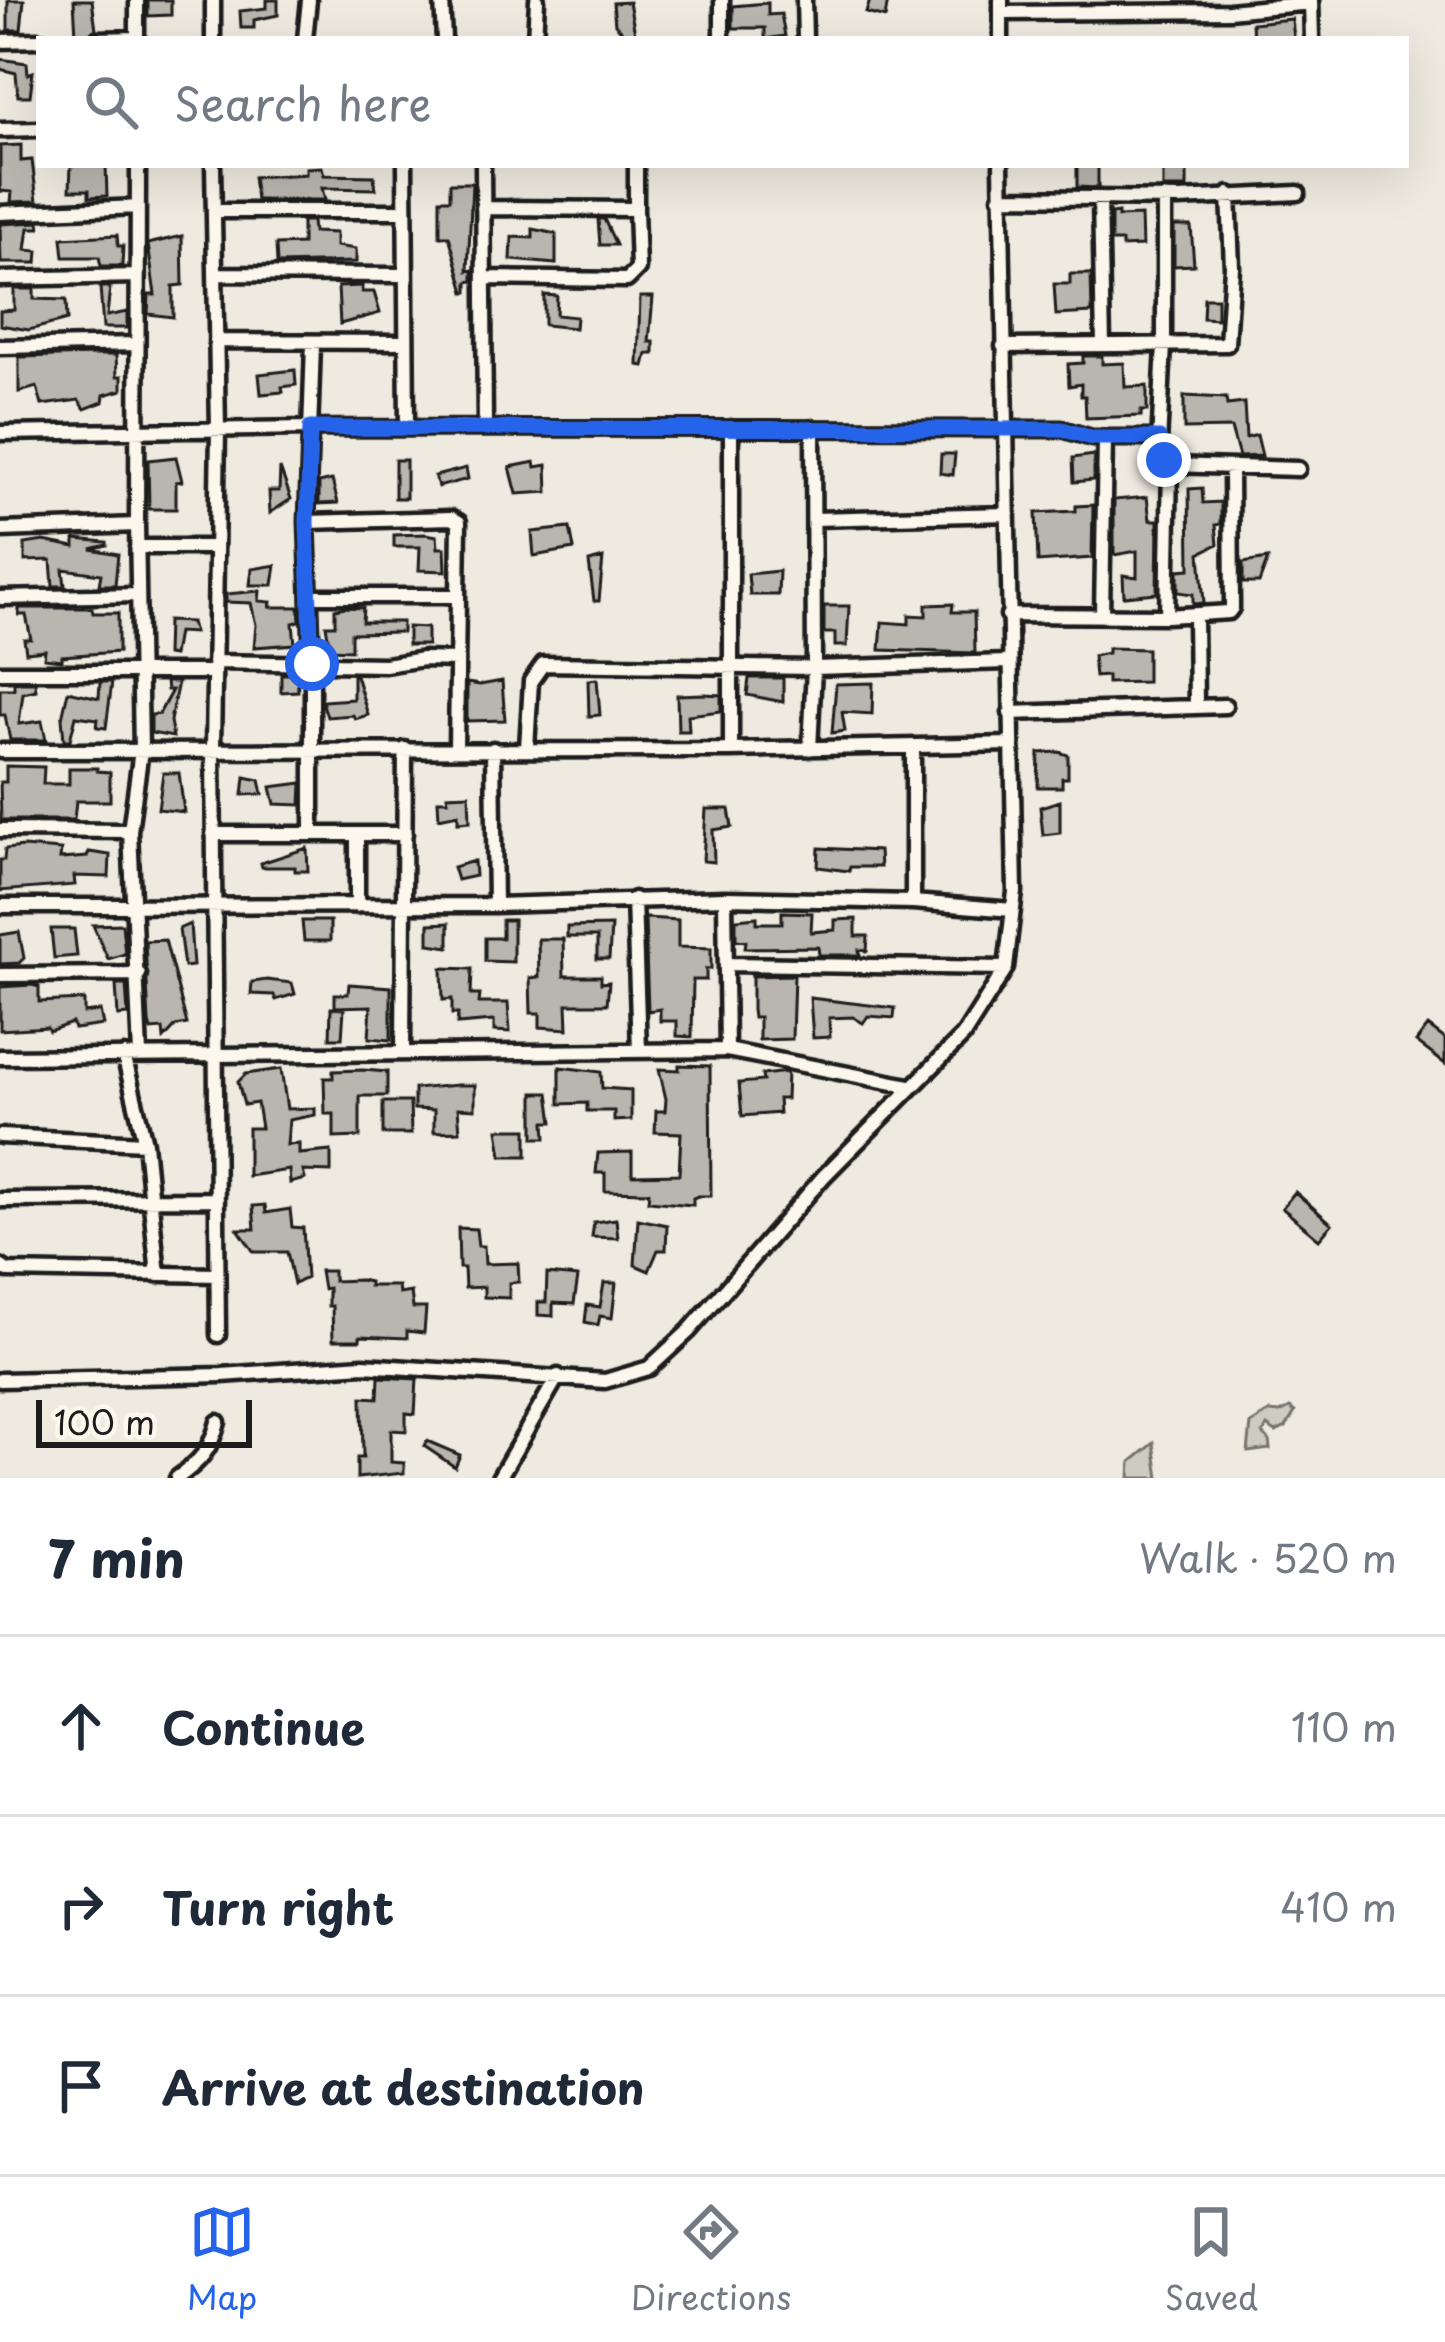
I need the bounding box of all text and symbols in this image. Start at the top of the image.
search box [36,36,1409,168]
text: Search here [174,68,431,136]
icon: search [78,69,144,135]
route end [1137,433,1191,487]
route start [285,637,339,691]
scale bar [36,1394,252,1447]
text: 100 m [54,1396,155,1446]
text: 7 min [48,1518,185,1595]
text: Walk · 520 m [1139,1527,1397,1586]
text: Continue [162,1692,365,1760]
icon: ahead [48,1693,114,1759]
text: 110 m [1291,1696,1397,1755]
text: Turn right [162,1872,394,1940]
icon: right [48,1873,114,1939]
text: 410 m [1280,1876,1397,1935]
text: Arrive at destination [162,2052,645,2120]
icon: arrive [48,2053,114,2119]
tab: Map [187,2199,257,2321]
tab: Directions [631,2199,791,2321]
tab: Saved [1165,2199,1258,2321]

